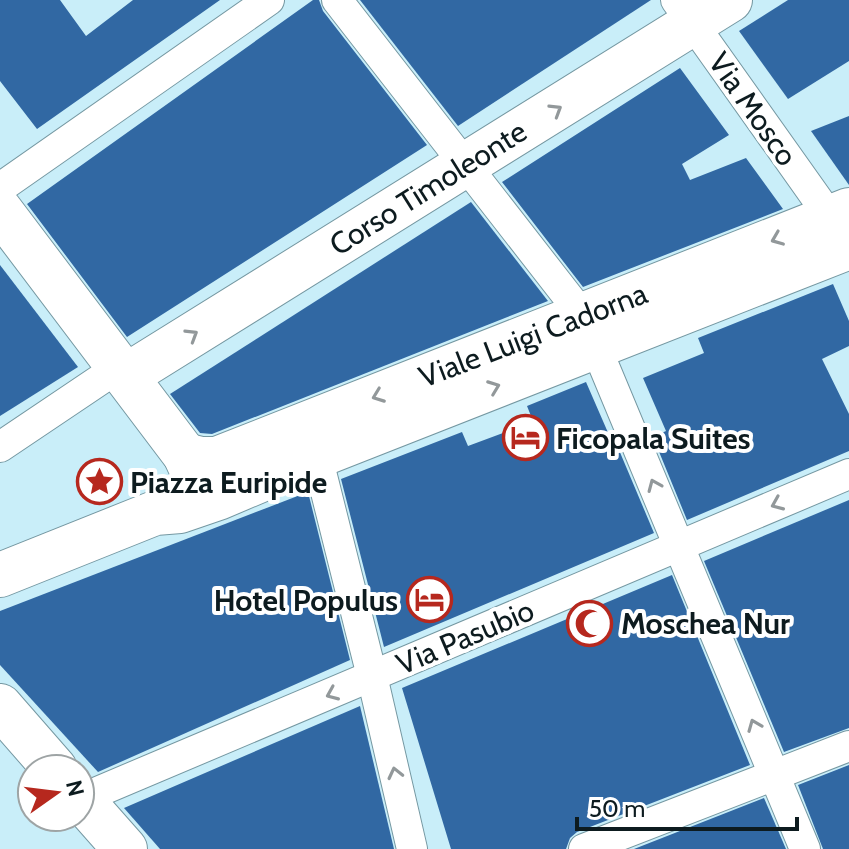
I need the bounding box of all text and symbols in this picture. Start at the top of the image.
street label: Via Mosco [701,45,805,173]
one-way arrow [547,104,562,119]
street label: Corso Timoleonte [323,113,533,263]
one-way arrow [771,229,785,246]
street label: Viale Luigi Cadorna [414,274,653,396]
one-way arrow [183,329,198,345]
one-way arrow [486,380,500,397]
one-way arrow [372,386,386,403]
hotel icon: Ficopala Suites [501,414,549,462]
place label: Ficopala Suites [556,420,751,457]
place icon: Piazza Euripide [75,458,123,506]
place label: Piazza Euripide [130,464,327,501]
one-way arrow [648,479,664,493]
one-way arrow [771,495,785,511]
hotel icon: Hotel Populus [405,576,453,624]
place label: Hotel Populus [214,582,398,619]
street label: Via Pasubio [391,591,539,683]
mosque icon: Moschea Nur [566,599,614,647]
place label: Moschea Nur [621,605,790,642]
one-way arrow [326,684,340,700]
one-way arrow [747,719,763,733]
north arrow [16,753,96,833]
one-way arrow [387,767,404,780]
text: N [60,777,90,799]
scale bar [577,781,797,831]
text: 50 m [589,794,645,823]

